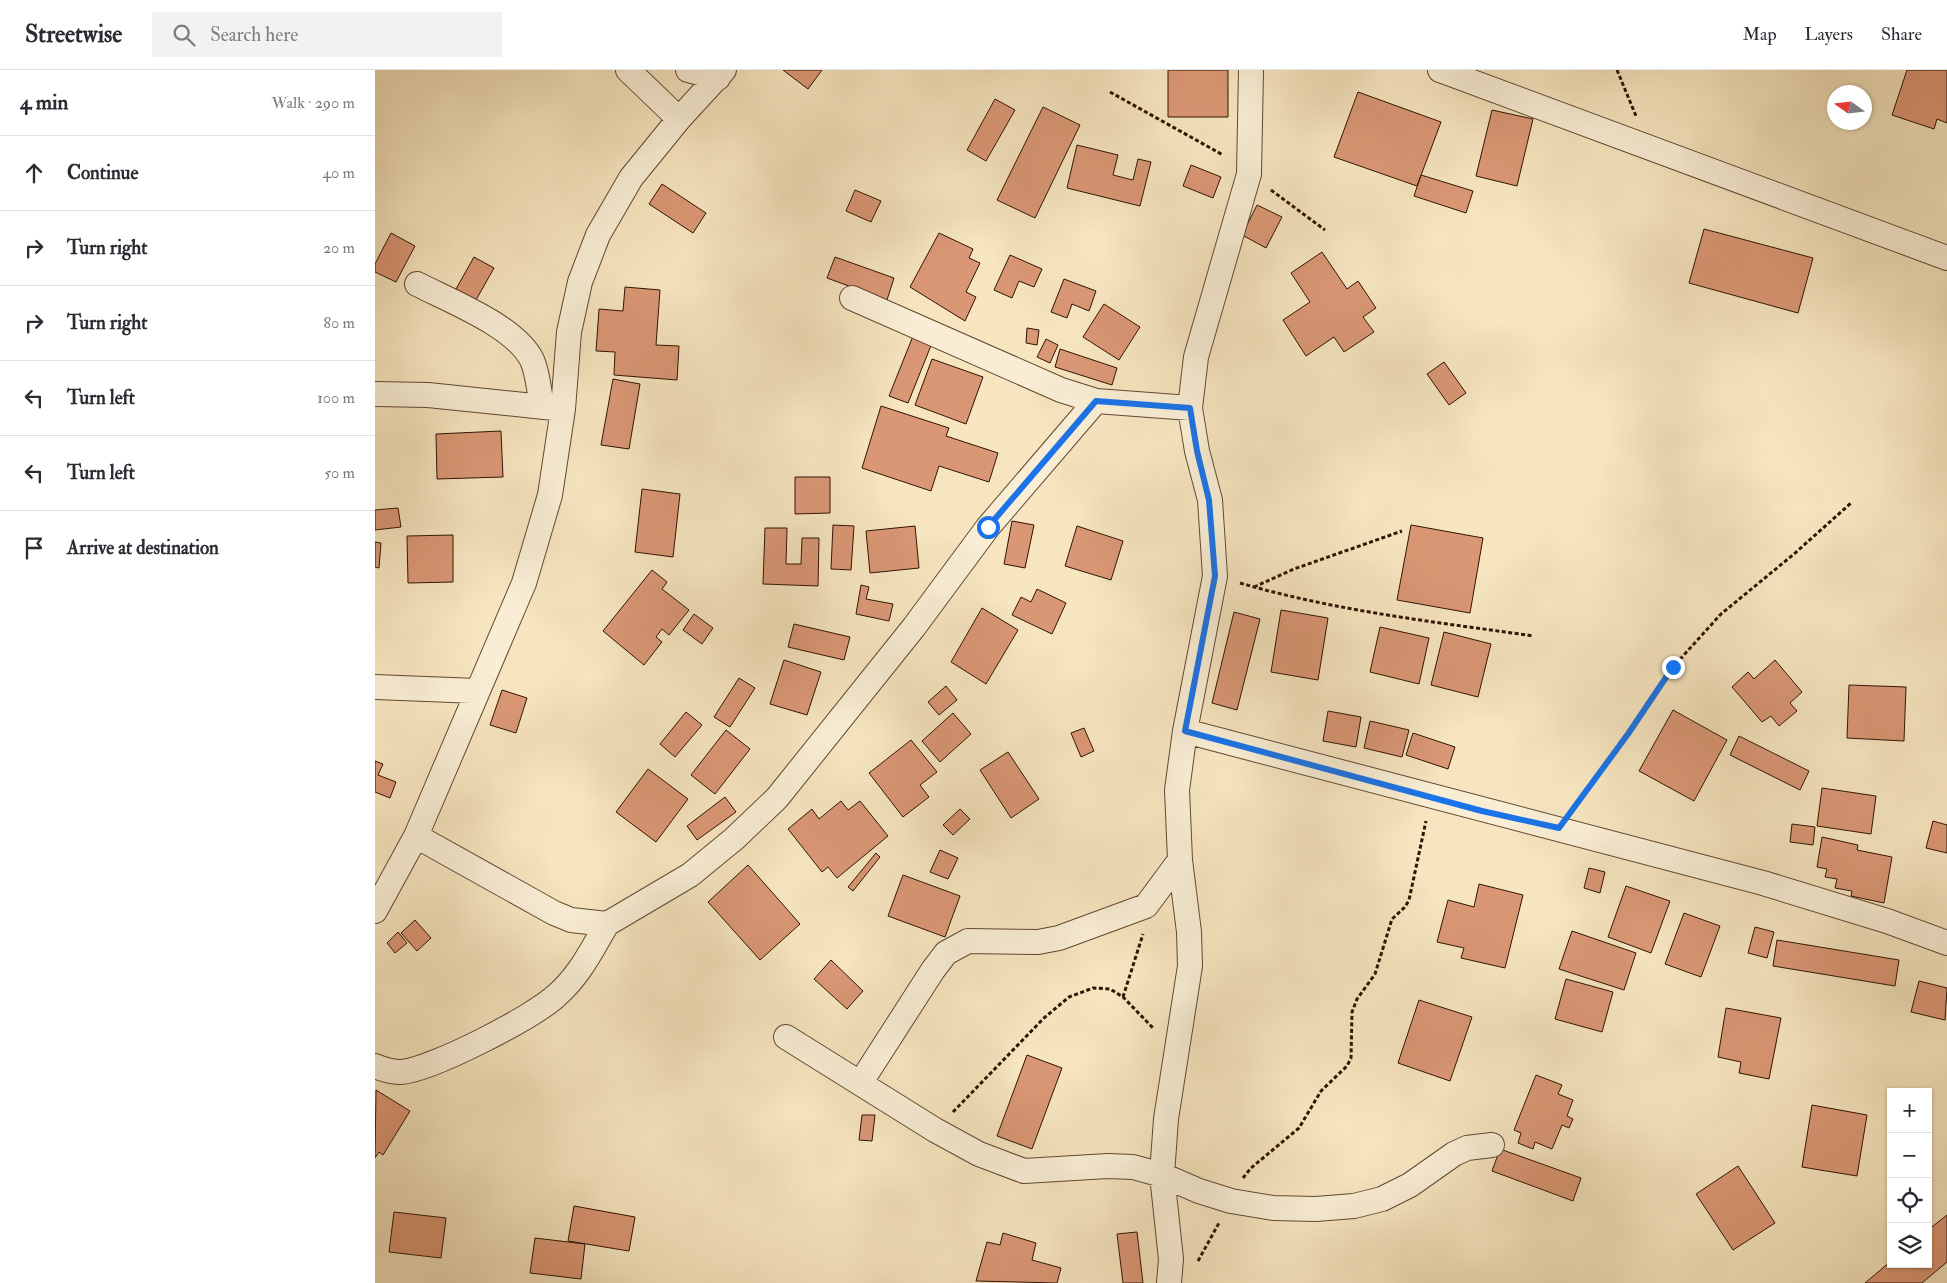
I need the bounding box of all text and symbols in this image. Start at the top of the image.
search box [152,12,502,57]
text: Streetwise [25,19,122,50]
icon: search [170,21,198,49]
text: Search here [210,23,298,47]
text: Map [1743,23,1777,46]
text: Layers [1805,23,1853,46]
text: Share [1881,23,1922,46]
north arrow [1827,85,1872,130]
text: 4 min [20,89,68,116]
text: Walk · 290 m [272,93,355,113]
icon: ahead [20,159,48,187]
text: Continue [67,161,138,185]
text: 40 m [322,163,355,183]
icon: right [20,234,48,262]
text: Turn right [67,236,147,260]
text: 20 m [323,238,355,258]
icon: right [20,309,48,337]
text: Turn right [67,311,147,335]
text: 80 m [324,313,355,333]
icon: left [20,384,48,412]
text: Turn left [67,386,135,410]
text: 100 m [317,388,355,408]
icon: left [20,459,48,487]
text: Turn left [67,461,135,485]
text: 50 m [324,463,355,483]
route start [977,516,1000,539]
icon: arrive [20,534,48,562]
text: Arrive at destination [67,536,219,560]
route end [1662,656,1685,679]
map controls [1887,1088,1932,1268]
button: + [1887,1088,1932,1133]
button: − [1887,1133,1932,1178]
button: locate [1887,1178,1932,1223]
button: layers [1887,1223,1932,1268]

